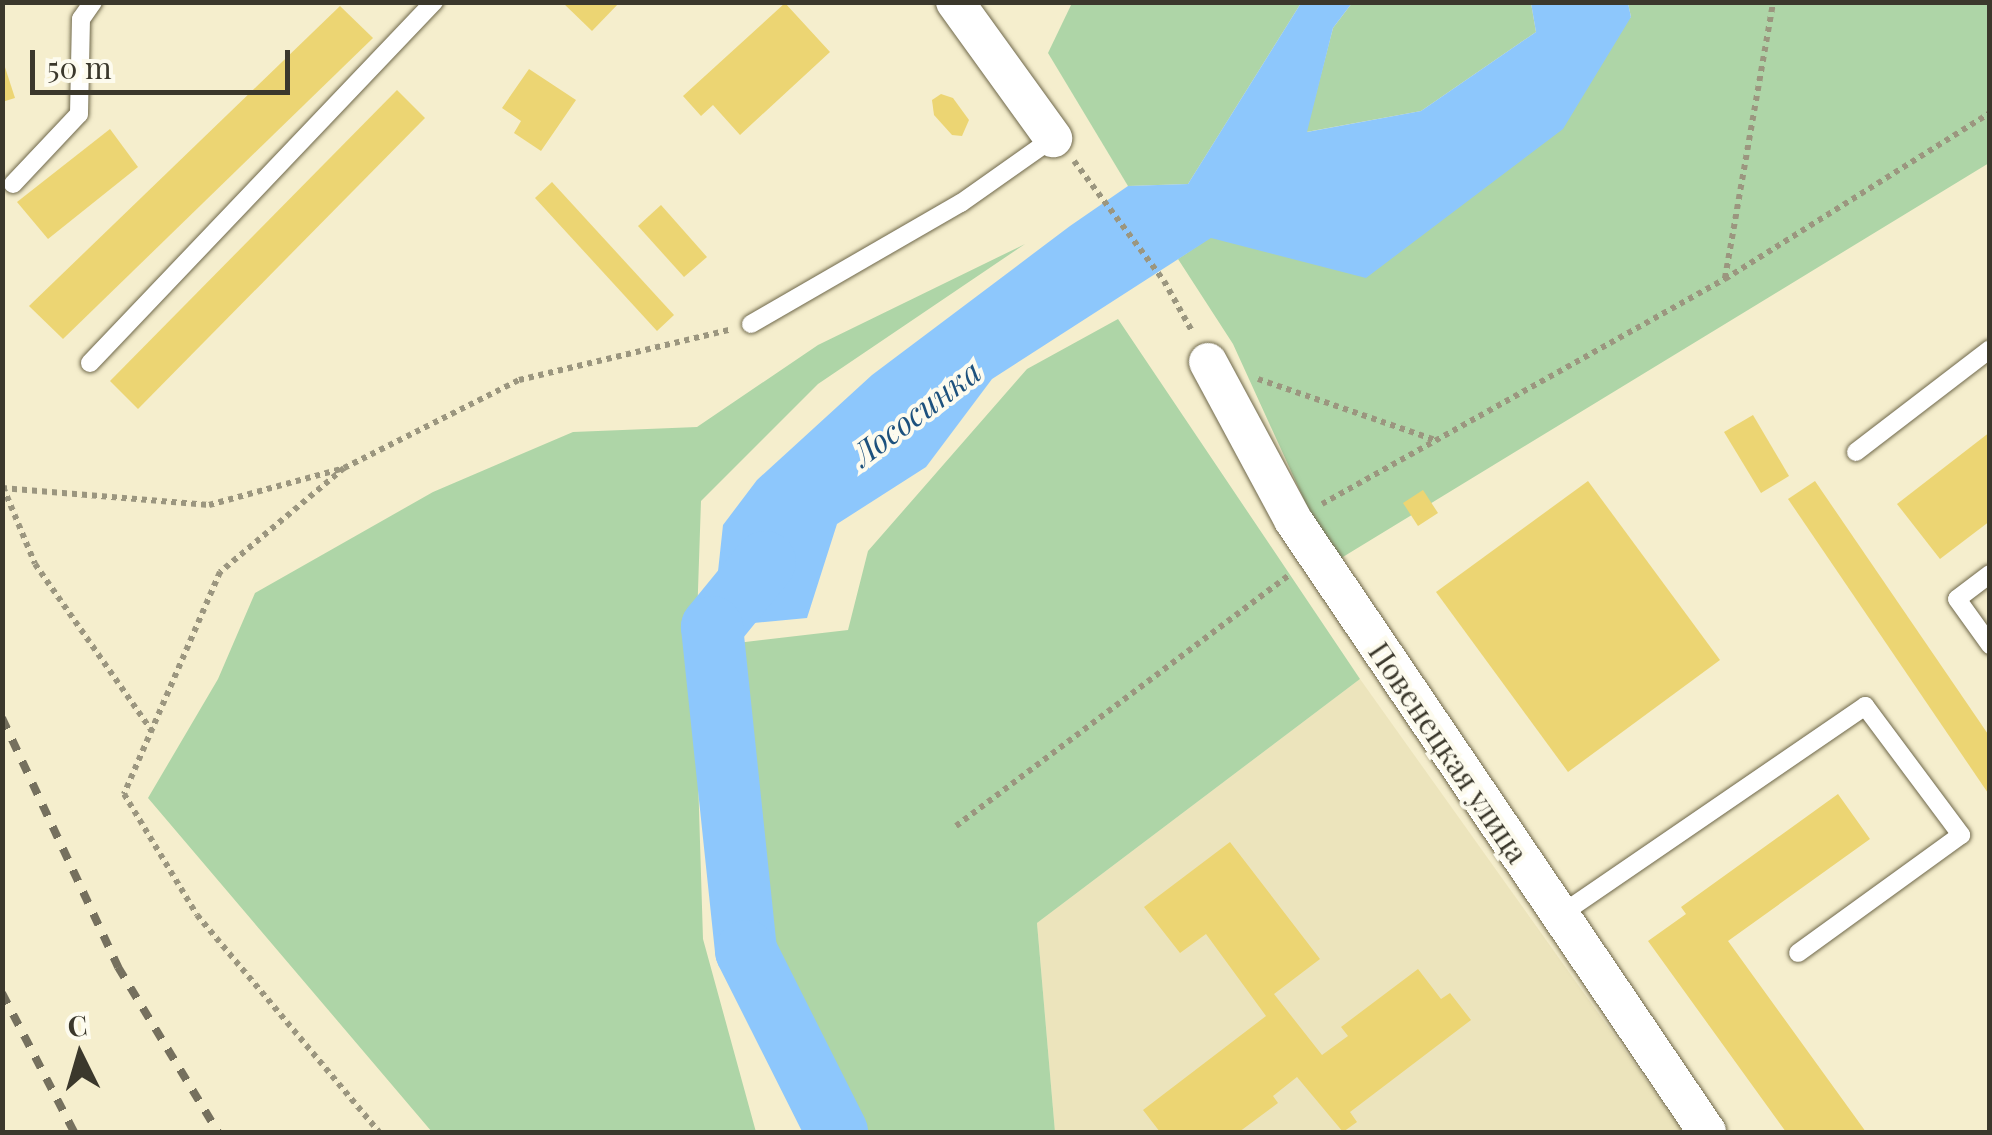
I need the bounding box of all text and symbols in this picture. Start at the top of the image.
scale bar [35,30,295,92]
text: 50 m [47,47,112,87]
water label: Лососинка [844,351,988,473]
street label: Повенецкая улица [1362,635,1536,869]
north arrow [30,1005,130,1105]
text: С [66,1005,89,1044]

